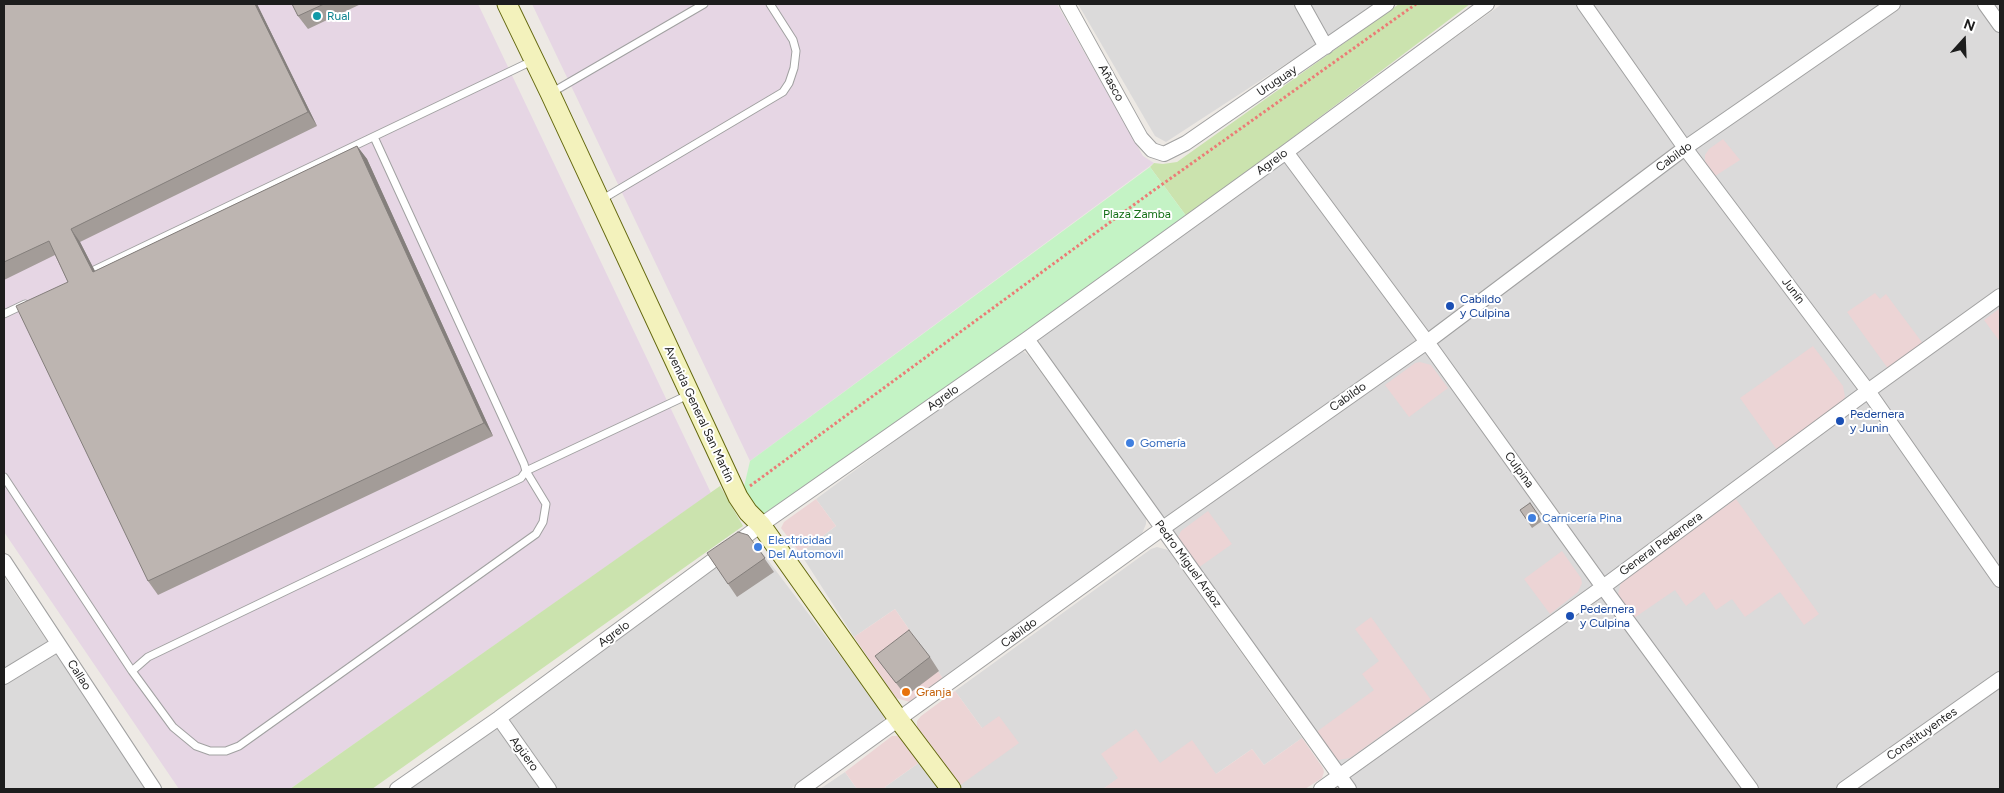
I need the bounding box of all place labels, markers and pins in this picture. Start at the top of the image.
place label: Rual [327,9,350,23]
marker: Rual [311,10,323,22]
place label: Cabildo y Culpina [1460,292,1510,320]
marker: Cabildo y Culpina [1444,300,1456,312]
place label: Pedernera y Junin [1850,407,1904,435]
marker: Pedernera y Junin [1834,415,1846,427]
place label: Gomería [1140,436,1186,450]
marker: Gomería [1124,437,1136,449]
place label: Carnicería Pina [1542,511,1622,525]
marker: Carnicería Pina [1526,512,1538,524]
place label: Electricidad Del Automovil [768,533,843,561]
marker: Electricidad Del Automovil [752,541,764,553]
place label: Pedernera y Culpina [1580,602,1634,630]
marker: Pedernera y Culpina [1564,610,1576,622]
place label: Granja [916,685,951,699]
marker: Granja [900,686,912,698]

